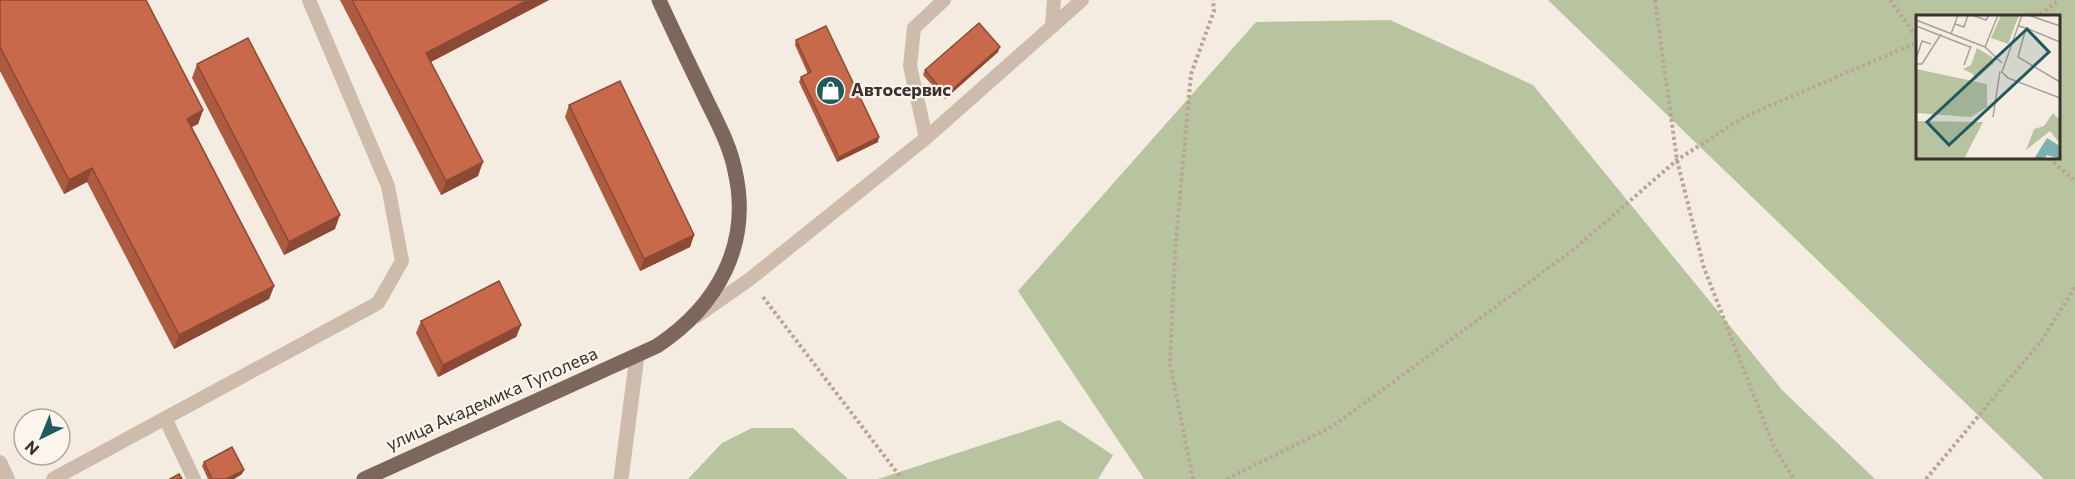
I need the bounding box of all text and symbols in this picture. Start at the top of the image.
inset map [1916,15,2060,159]
shop icon: Автосервис [814,74,846,106]
place label: Автосервис [851,78,951,100]
street label: улица Академика Туполева [383,341,601,455]
north arrow [12,407,72,467]
text: N [21,437,42,459]

